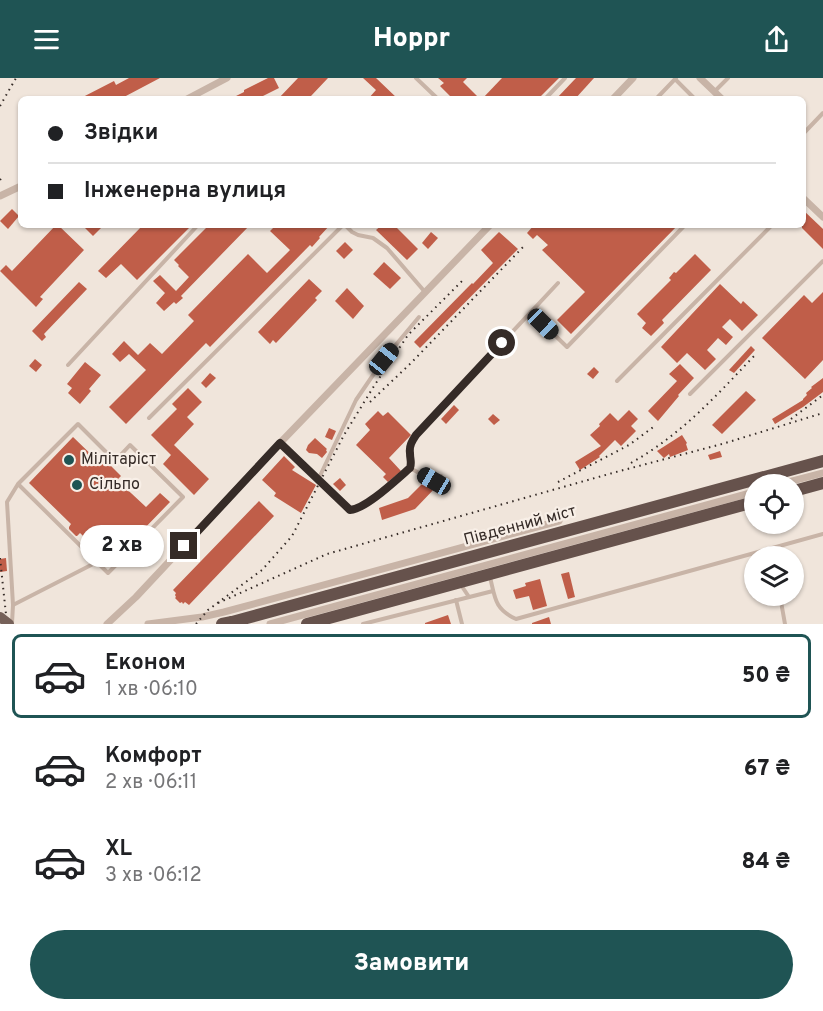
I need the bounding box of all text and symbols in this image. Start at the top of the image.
text: Hoppr [373,22,450,56]
icon: menu [30,23,63,56]
icon: share [760,23,793,56]
text: Звідки [84,120,158,147]
text: Інженерна вулиця [84,178,286,205]
car [524,305,562,343]
route start [488,329,515,356]
car [366,339,402,379]
place label: Мілітаріст [81,450,156,470]
marker: Мілітаріст [62,453,76,467]
car [414,464,454,498]
map controls [744,474,804,606]
button: locate [744,474,804,534]
place label: Сільпо [89,475,140,495]
marker: Сільпо [70,478,84,492]
street label: Південний міст [462,501,578,551]
callout: 2 хв [79,525,163,567]
route end [170,532,197,559]
text: 2 хв [101,533,143,559]
button: layers [744,546,804,606]
icon: car [33,649,87,703]
text: Економ [105,650,186,677]
text: 50 ₴ [742,663,790,690]
text: 1 хв · 06:10 [105,677,198,703]
icon: car [33,742,87,796]
text: Комфорт [105,743,202,770]
text: 67 ₴ [744,756,790,783]
text: 2 хв · 06:11 [105,770,197,796]
icon: car [33,835,87,889]
text: XL [105,836,132,863]
text: 84 ₴ [742,849,790,876]
text: 3 хв · 06:12 [105,863,202,889]
button: Замовити [30,930,793,999]

